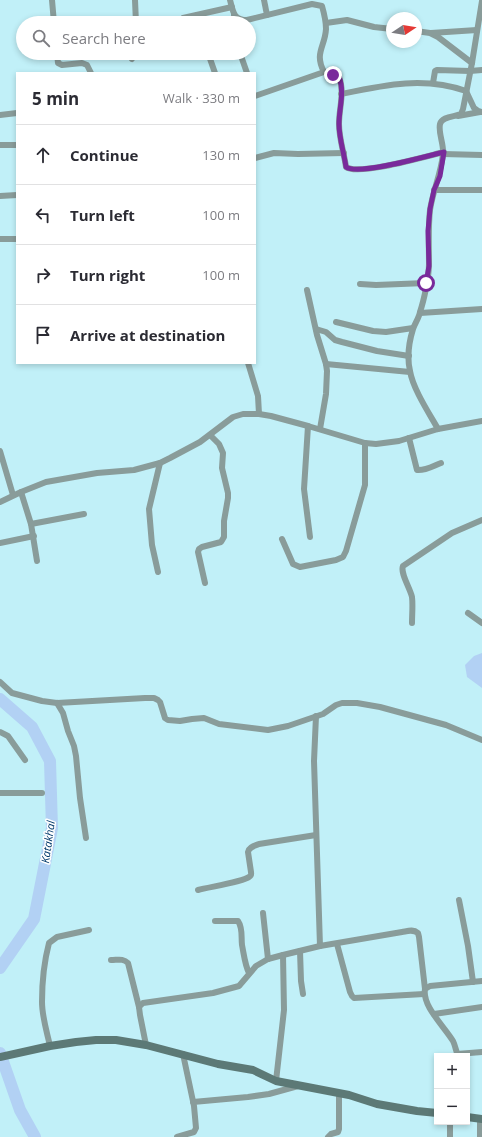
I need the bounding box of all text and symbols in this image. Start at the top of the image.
north arrow [386,12,422,48]
search box [16,16,256,60]
icon: search [30,27,52,49]
text: Search here [62,28,146,48]
route end [324,66,342,84]
text: 5 min [32,87,79,110]
text: Walk · 330 m [163,89,240,107]
icon: ahead [32,144,54,166]
text: Continue [70,145,138,165]
text: 130 m [202,146,240,164]
icon: left [32,204,54,226]
text: Turn left [70,205,135,225]
text: 100 m [202,206,240,224]
icon: right [32,264,54,286]
text: Turn right [70,265,145,285]
text: 100 m [202,266,240,284]
route start [417,274,435,292]
icon: arrive [32,324,54,346]
text: Arrive at destination [70,325,225,345]
water label: Katakhal [37,819,58,864]
map controls [434,1053,470,1125]
button: + [434,1053,470,1089]
button: − [434,1089,470,1125]

